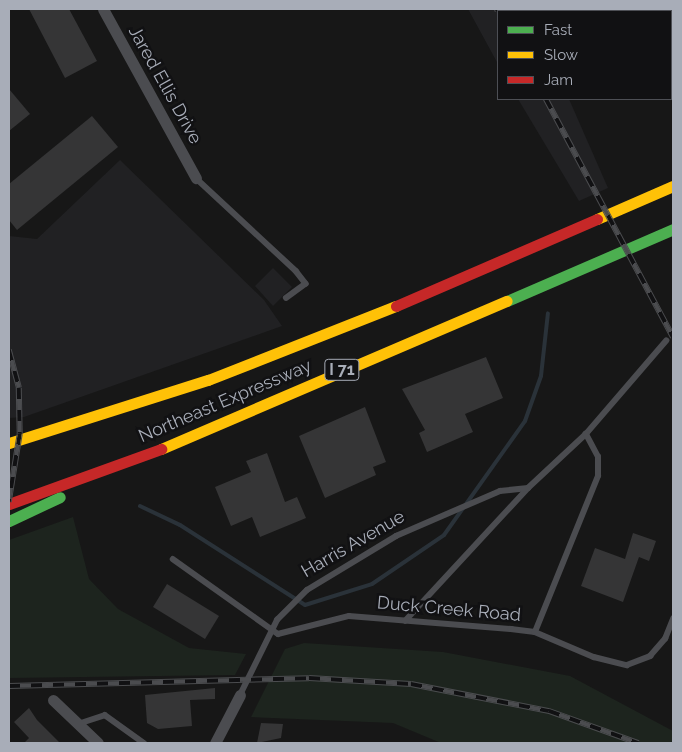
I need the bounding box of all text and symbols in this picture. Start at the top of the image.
legend [497,10,672,100]
text: Fast [544,21,572,39]
street label: Jared Ellis Drive [124,22,206,148]
text: Slow [544,46,578,64]
text: Jam [544,71,573,89]
street label: Northeast Expressway [135,355,315,447]
road number: I 71 [323,356,361,384]
street label: Harris Avenue [297,506,409,582]
street label: Duck Creek Road [376,592,522,626]

